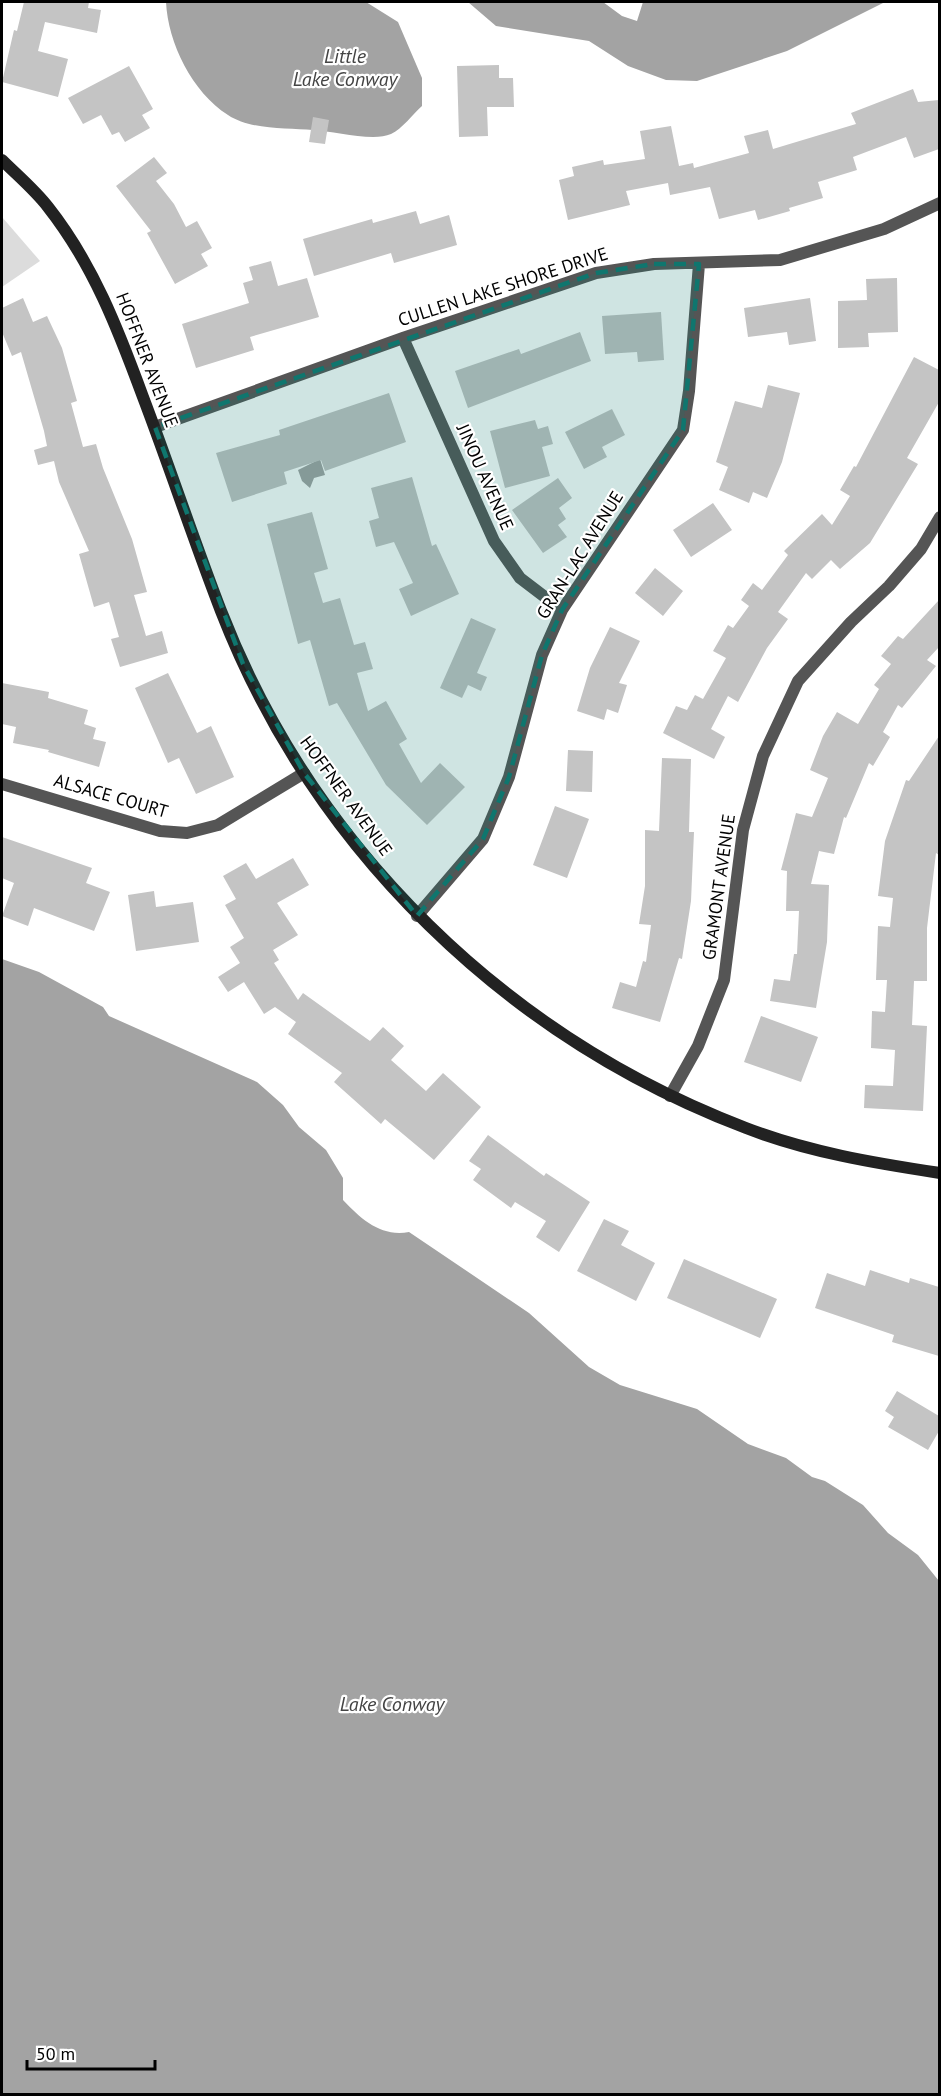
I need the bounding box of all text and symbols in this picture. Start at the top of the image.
water label: Little Lake Conway [293,43,399,92]
street label: CULLEN LAKE SHORE DRIVE [395,242,611,331]
street label: HOFFNER AVENUE [111,289,184,431]
street label: JINOU AVENUE [451,419,519,534]
street label: GRAN-LAC AVENUE [531,486,628,623]
street label: HOFFNER AVENUE [295,731,398,860]
street label: ALSACE COURT [51,768,171,823]
street label: GRAMONT AVENUE [697,813,740,961]
water label: Lake Conway [340,1691,446,1717]
scale bar [27,2033,154,2071]
text: 50 m [36,2042,75,2065]

